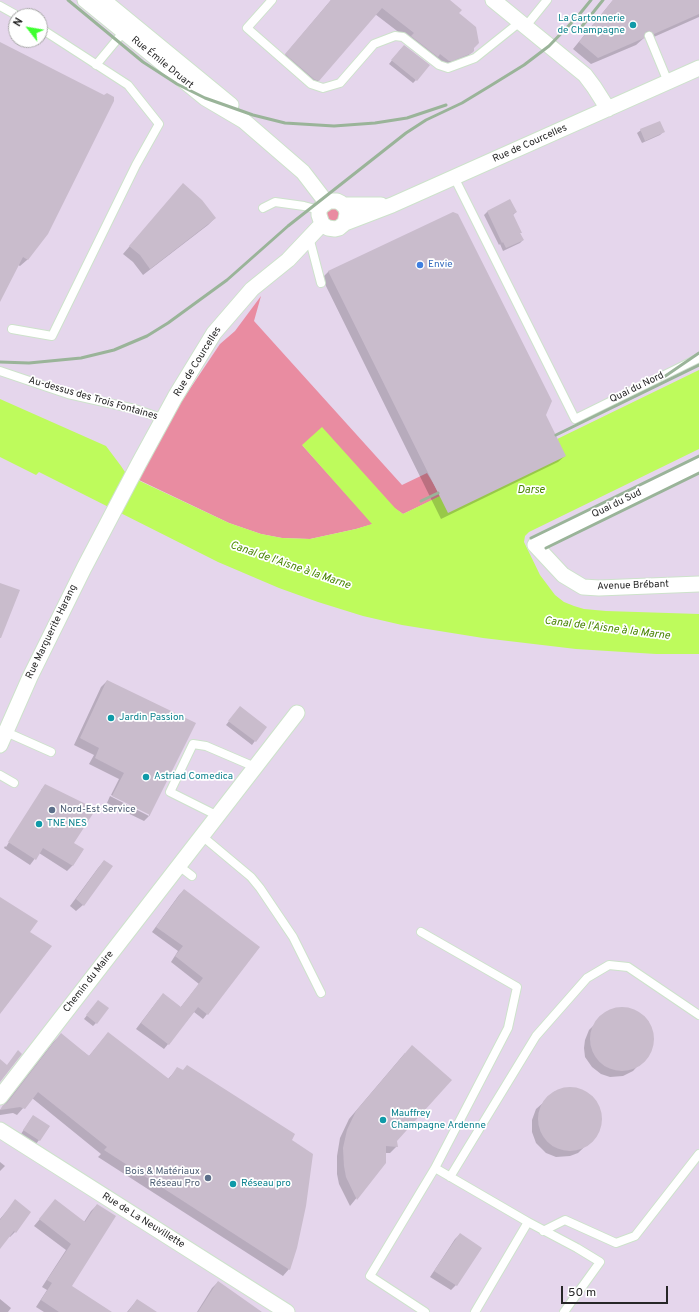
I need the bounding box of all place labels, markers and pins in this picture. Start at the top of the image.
place label: La Cartonnerie de Champagne [557,13,625,36]
marker: La Cartonnerie de Champagne [628,20,638,30]
place label: Envie [428,259,453,271]
marker: Envie [415,260,425,270]
place label: Jardin Passion [119,712,184,724]
marker: Jardin Passion [106,713,116,723]
place label: Astriad Comedica [154,771,233,783]
marker: Astriad Comedica [141,772,151,782]
place label: Nord-Est Service [60,804,136,816]
marker: Nord-Est Service [47,805,57,815]
place label: TNE NES [47,818,87,830]
marker: TNE NES [34,819,44,829]
place label: Mauffrey Champagne Ardenne [391,1108,486,1132]
marker: Mauffrey Champagne Ardenne [378,1115,388,1125]
place label: Bois & Matériaux Réseau Pro [125,1166,200,1190]
marker: Bois & Matériaux Réseau Pro [203,1173,213,1183]
place label: Réseau pro [241,1178,291,1190]
marker: Réseau pro [228,1179,238,1189]

